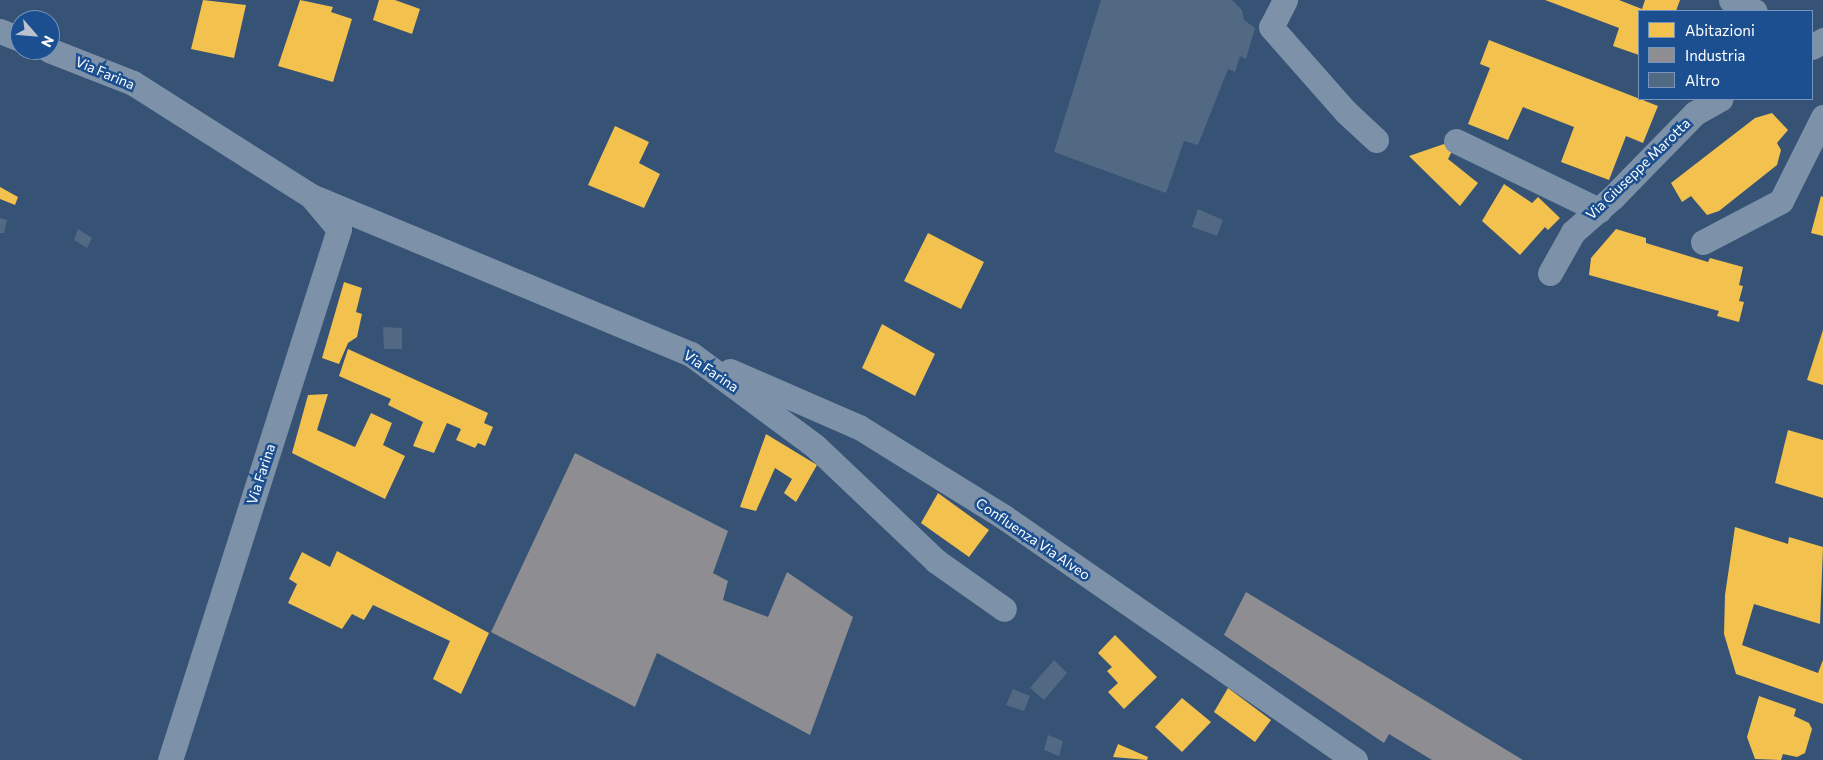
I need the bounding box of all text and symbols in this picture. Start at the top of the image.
north arrow [10,10,60,60]
legend [1638,10,1813,100]
text: Abitazioni [1685,21,1755,39]
text: N [38,33,58,50]
text: Industria [1685,46,1745,64]
street label: Via Farina [73,53,137,93]
text: Altro [1685,71,1720,89]
street label: Via Giuseppe Marotta [1582,115,1694,223]
street label: Via Farina [680,346,742,396]
street label: Via Farina [243,442,279,506]
street label: Confluenza Via Alveo [973,494,1093,584]

